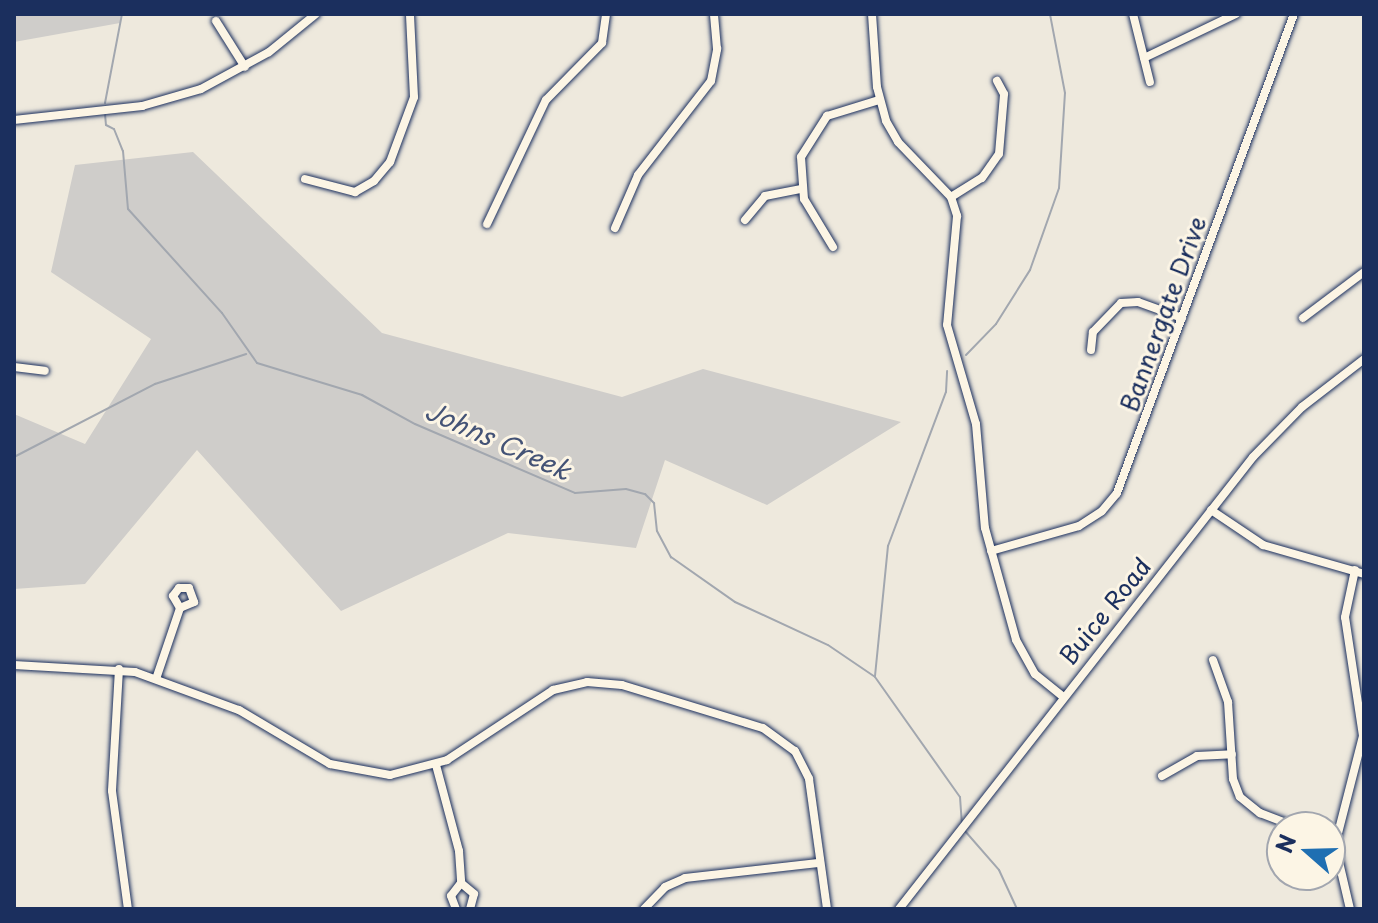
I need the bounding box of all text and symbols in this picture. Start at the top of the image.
street label: Bannergate Drive [1114,213,1212,415]
water label: Johns Creek [420,394,576,486]
street label: Buice Road [1053,552,1157,670]
north arrow [1266,811,1346,891]
text: N [1266,829,1303,857]

